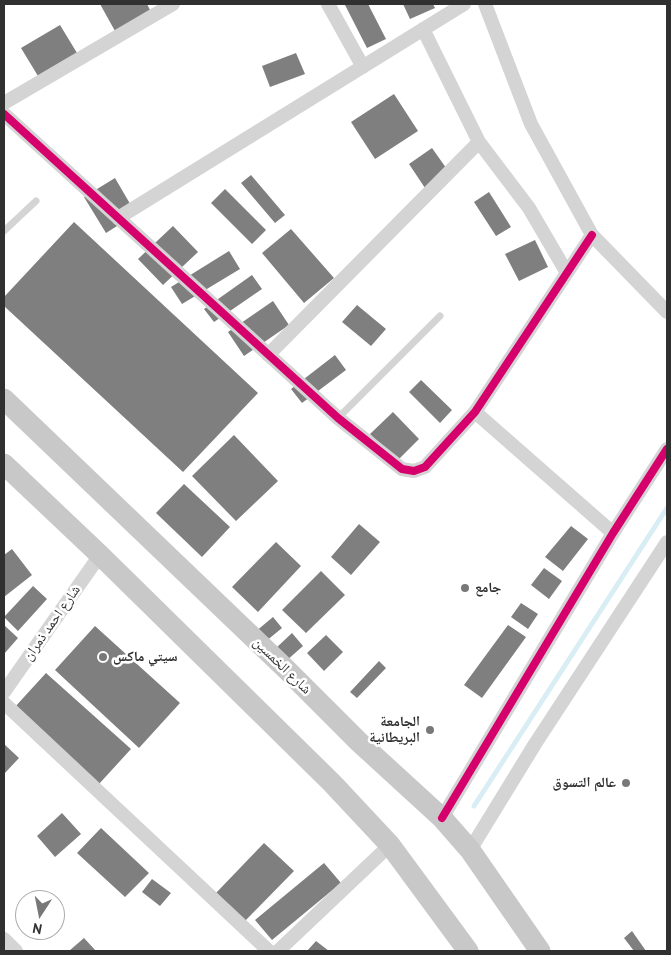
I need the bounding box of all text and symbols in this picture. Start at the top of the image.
place label: جامع [475,580,501,596]
street label: شارع احمد ذمران [20,582,84,664]
marker: جامع [459,582,471,594]
street label: شارع الخمسين [249,634,315,698]
place label: سيتي ماكس [113,649,177,665]
marker: سيتي ماكس [97,651,109,663]
place label: الجامعة البريطانية [369,714,420,746]
marker: الجامعة البريطانية [424,724,436,736]
place label: عالم التسوق [553,775,616,791]
marker: عالم التسوق [620,777,632,789]
north arrow [15,890,65,940]
text: N [31,919,44,938]

